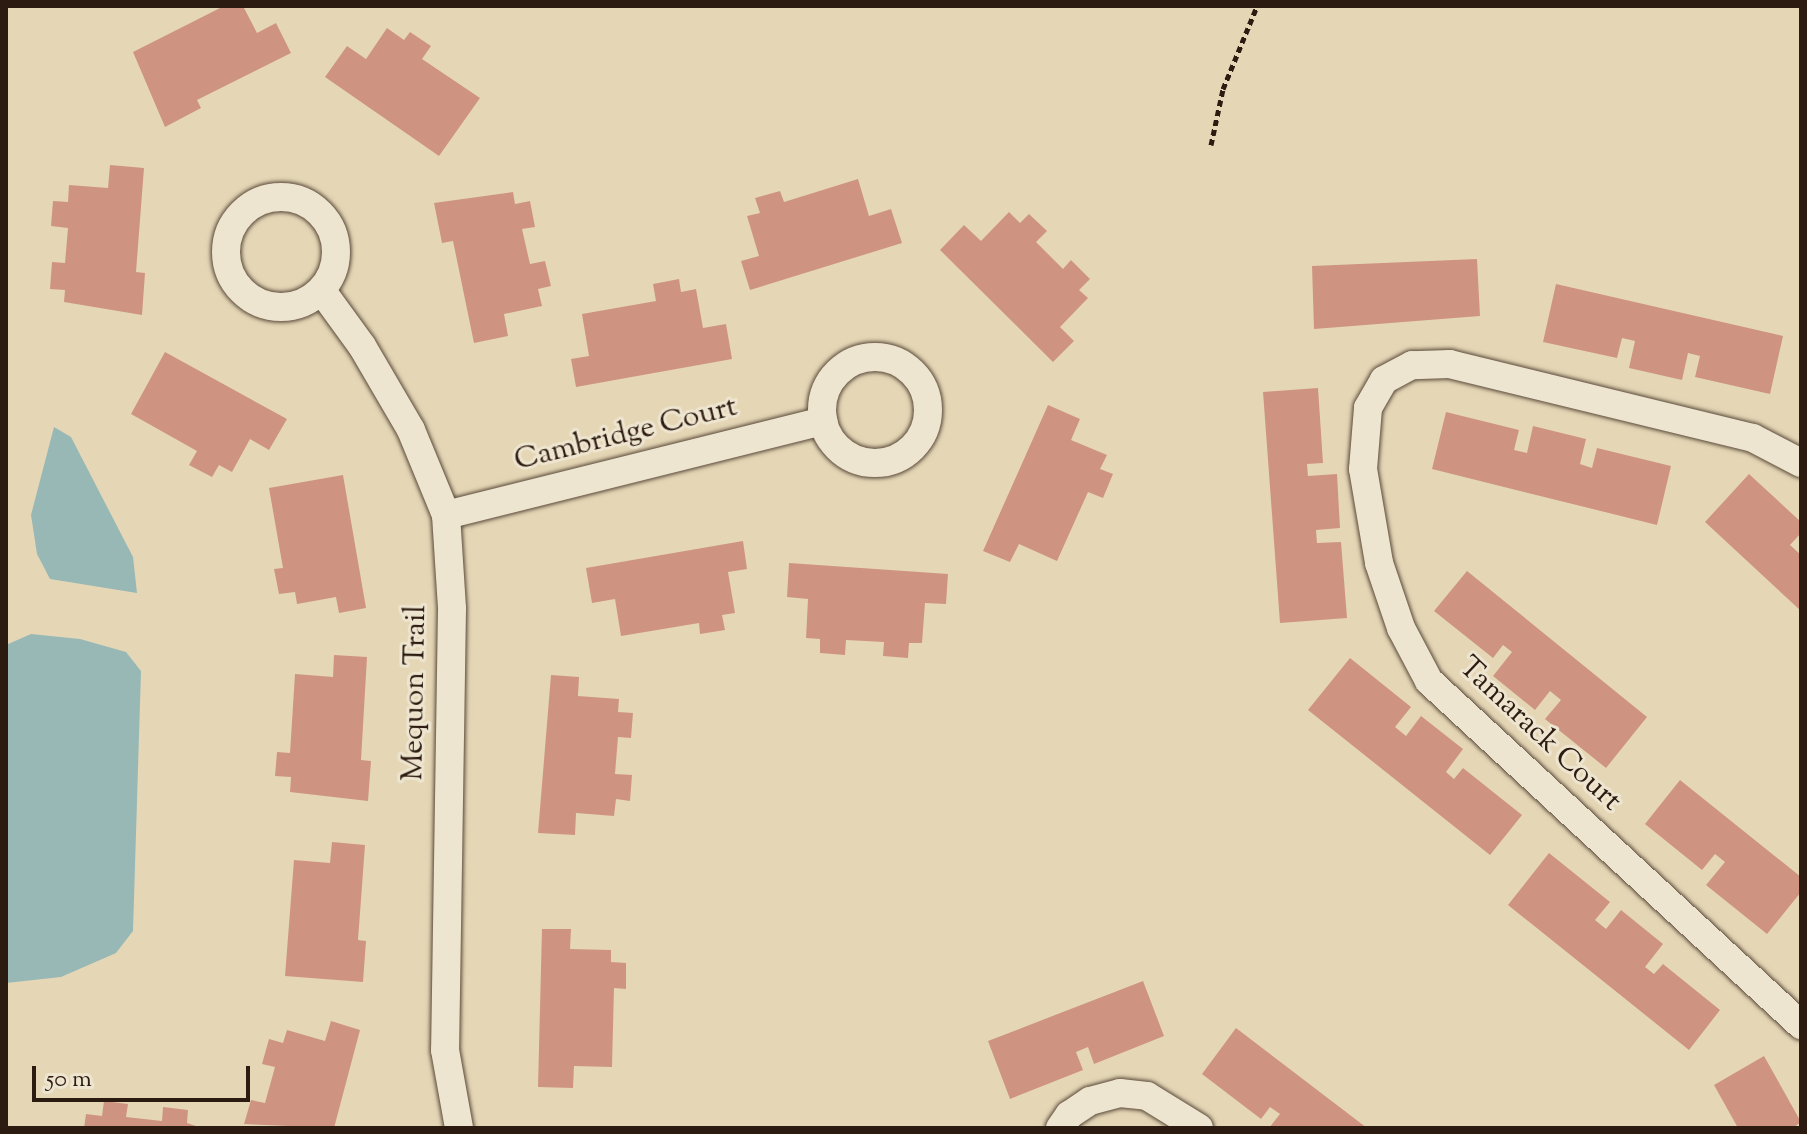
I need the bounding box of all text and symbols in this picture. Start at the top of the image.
street label: Cambridge Court [511,390,741,480]
street label: Mequon Trail [396,605,436,781]
street label: Tamarack Court [1450,650,1628,820]
scale bar [36,1050,254,1100]
text: 50 m [46,1063,92,1097]

